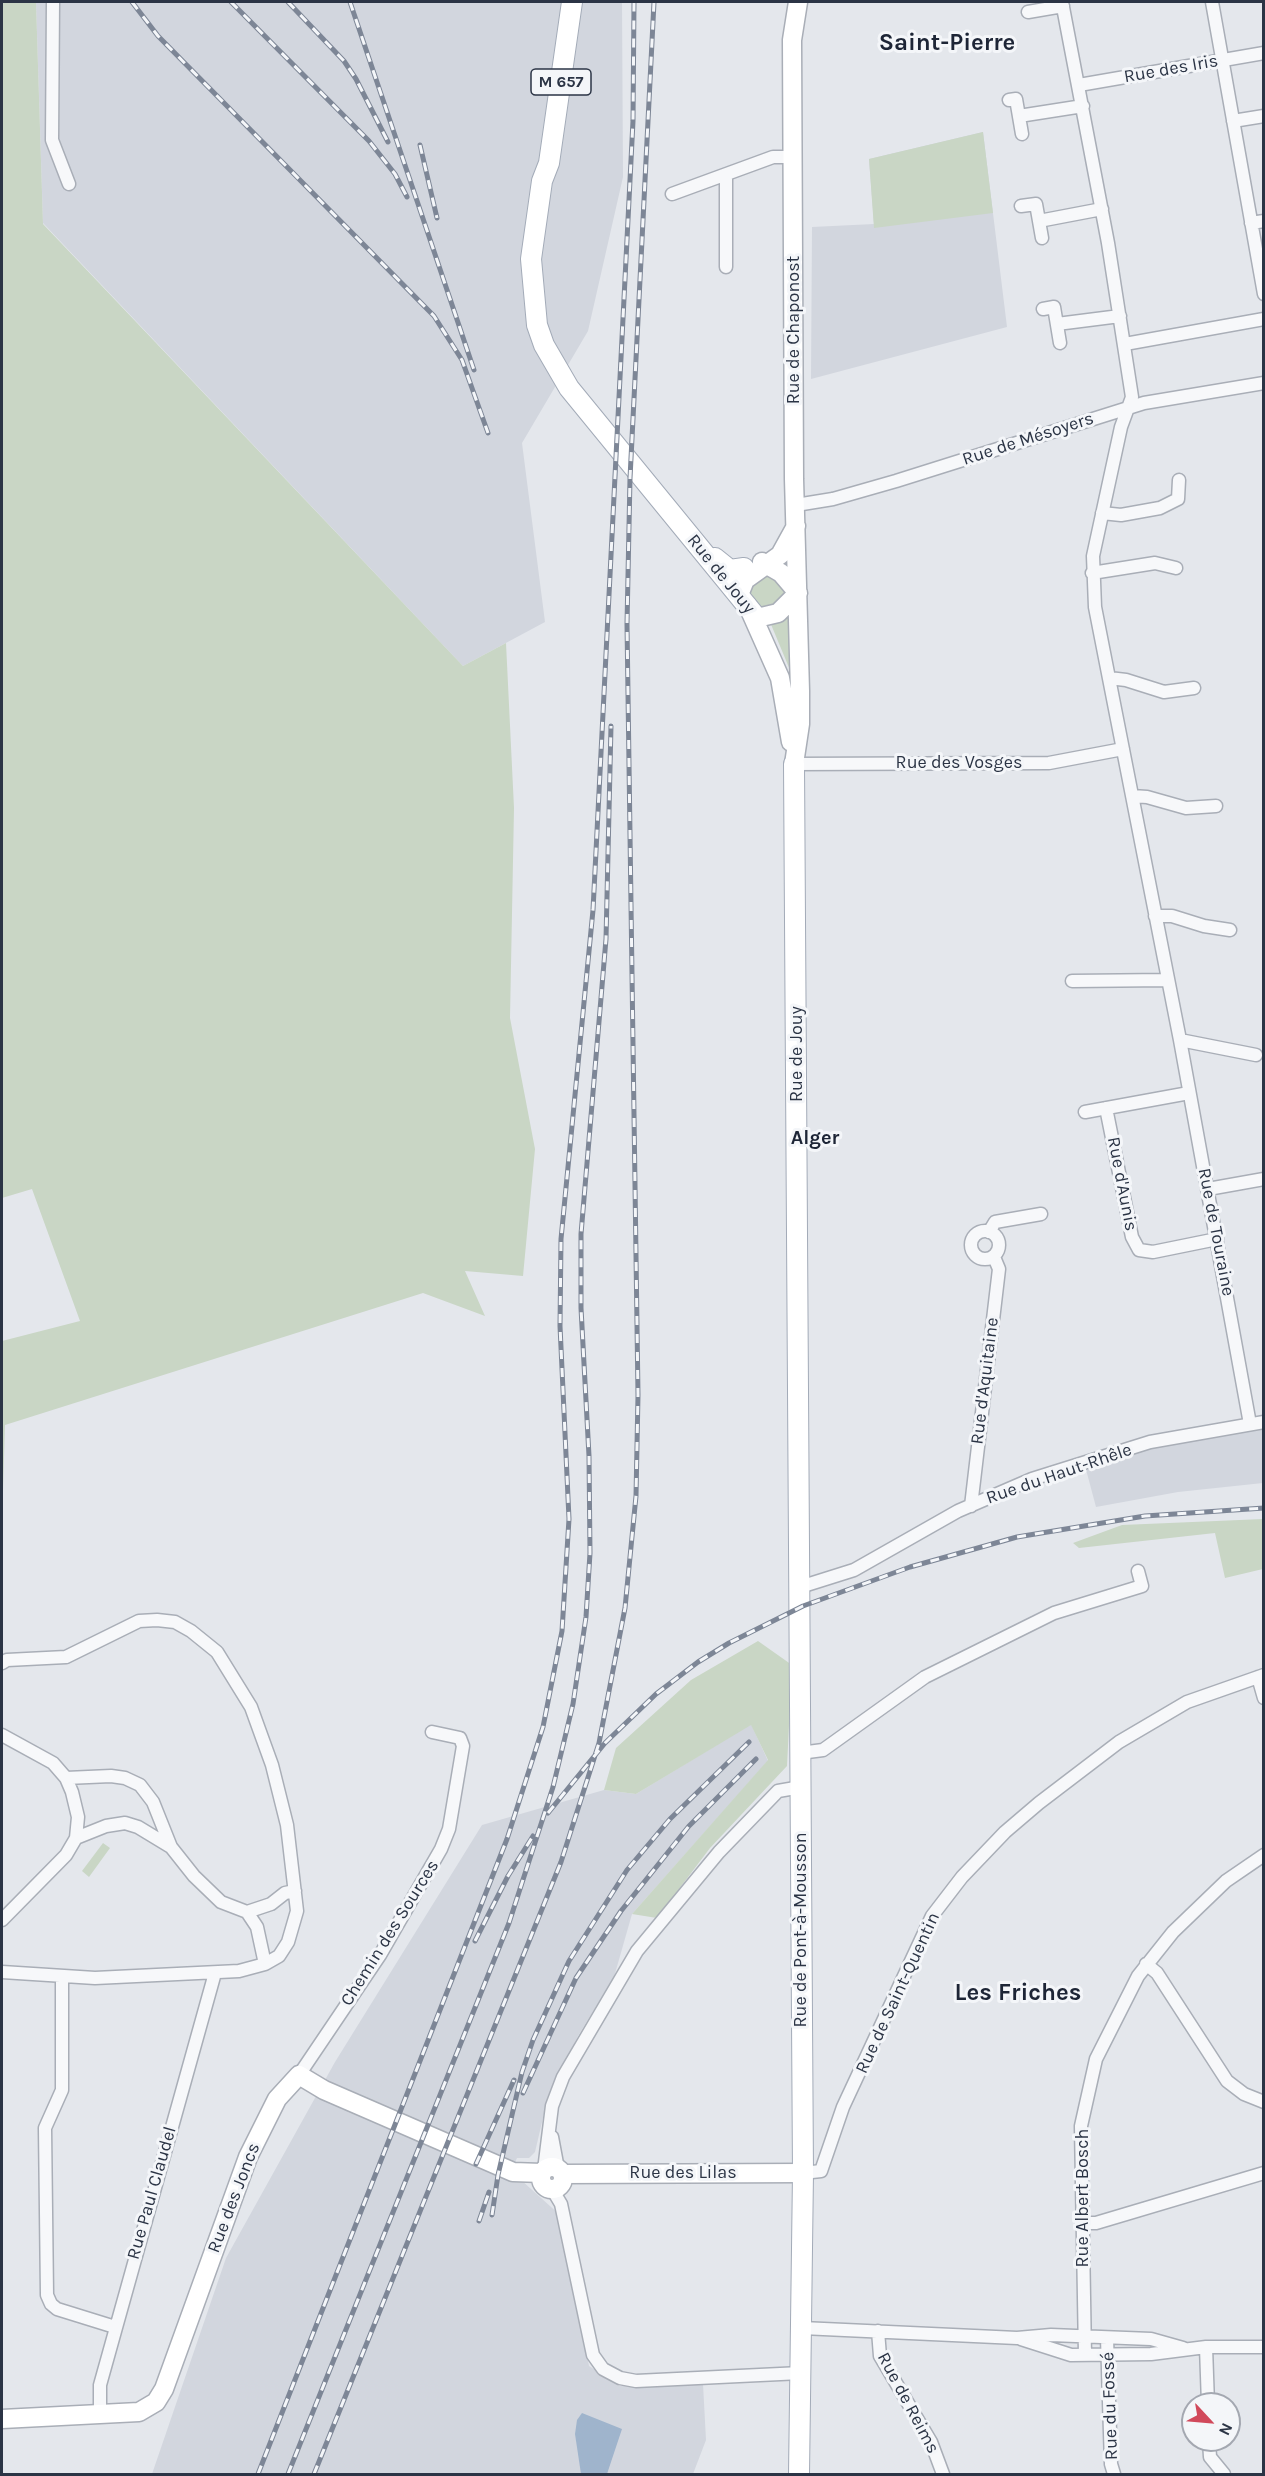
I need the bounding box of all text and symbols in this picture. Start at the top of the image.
district label: Saint-Pierre [879,29,1015,57]
street label: Rue des Iris [1122,50,1220,88]
road number: M 657 [531,69,591,95]
street label: Rue de Chaponost [783,256,805,404]
street label: Rue de Mésoyers [960,408,1096,470]
street label: Rue de Jouy [682,530,760,618]
street label: Rue des Vosges [896,752,1022,774]
street label: Rue de Jouy [786,1006,808,1102]
district label: Alger [791,1126,839,1150]
street label: Rue d'Aunis [1102,1135,1142,1233]
street label: Rue de Touraine [1193,1166,1239,1298]
street label: Rue d'Aquitaine [966,1316,1004,1446]
street label: Rue du Haut-Rhêle [983,1439,1135,1509]
street label: Rue de Pont-à-Mousson [790,1832,812,2028]
street label: Chemin des Sources [336,1856,444,2010]
street label: Rue de Saint-Quentin [851,1909,945,2077]
district label: Les Friches [955,1979,1081,2007]
street label: Rue Paul Claudel [123,2124,181,2262]
street label: Rue Albert Bosch [1072,2129,1094,2267]
street label: Rue des Joncs [203,2140,265,2256]
street label: Rue des Lilas [629,2162,737,2184]
street label: Rue de Reims [872,2349,944,2457]
street label: Rue du Fossé [1097,2352,1123,2460]
north arrow [1181,2392,1241,2452]
text: N [1215,2420,1237,2439]

